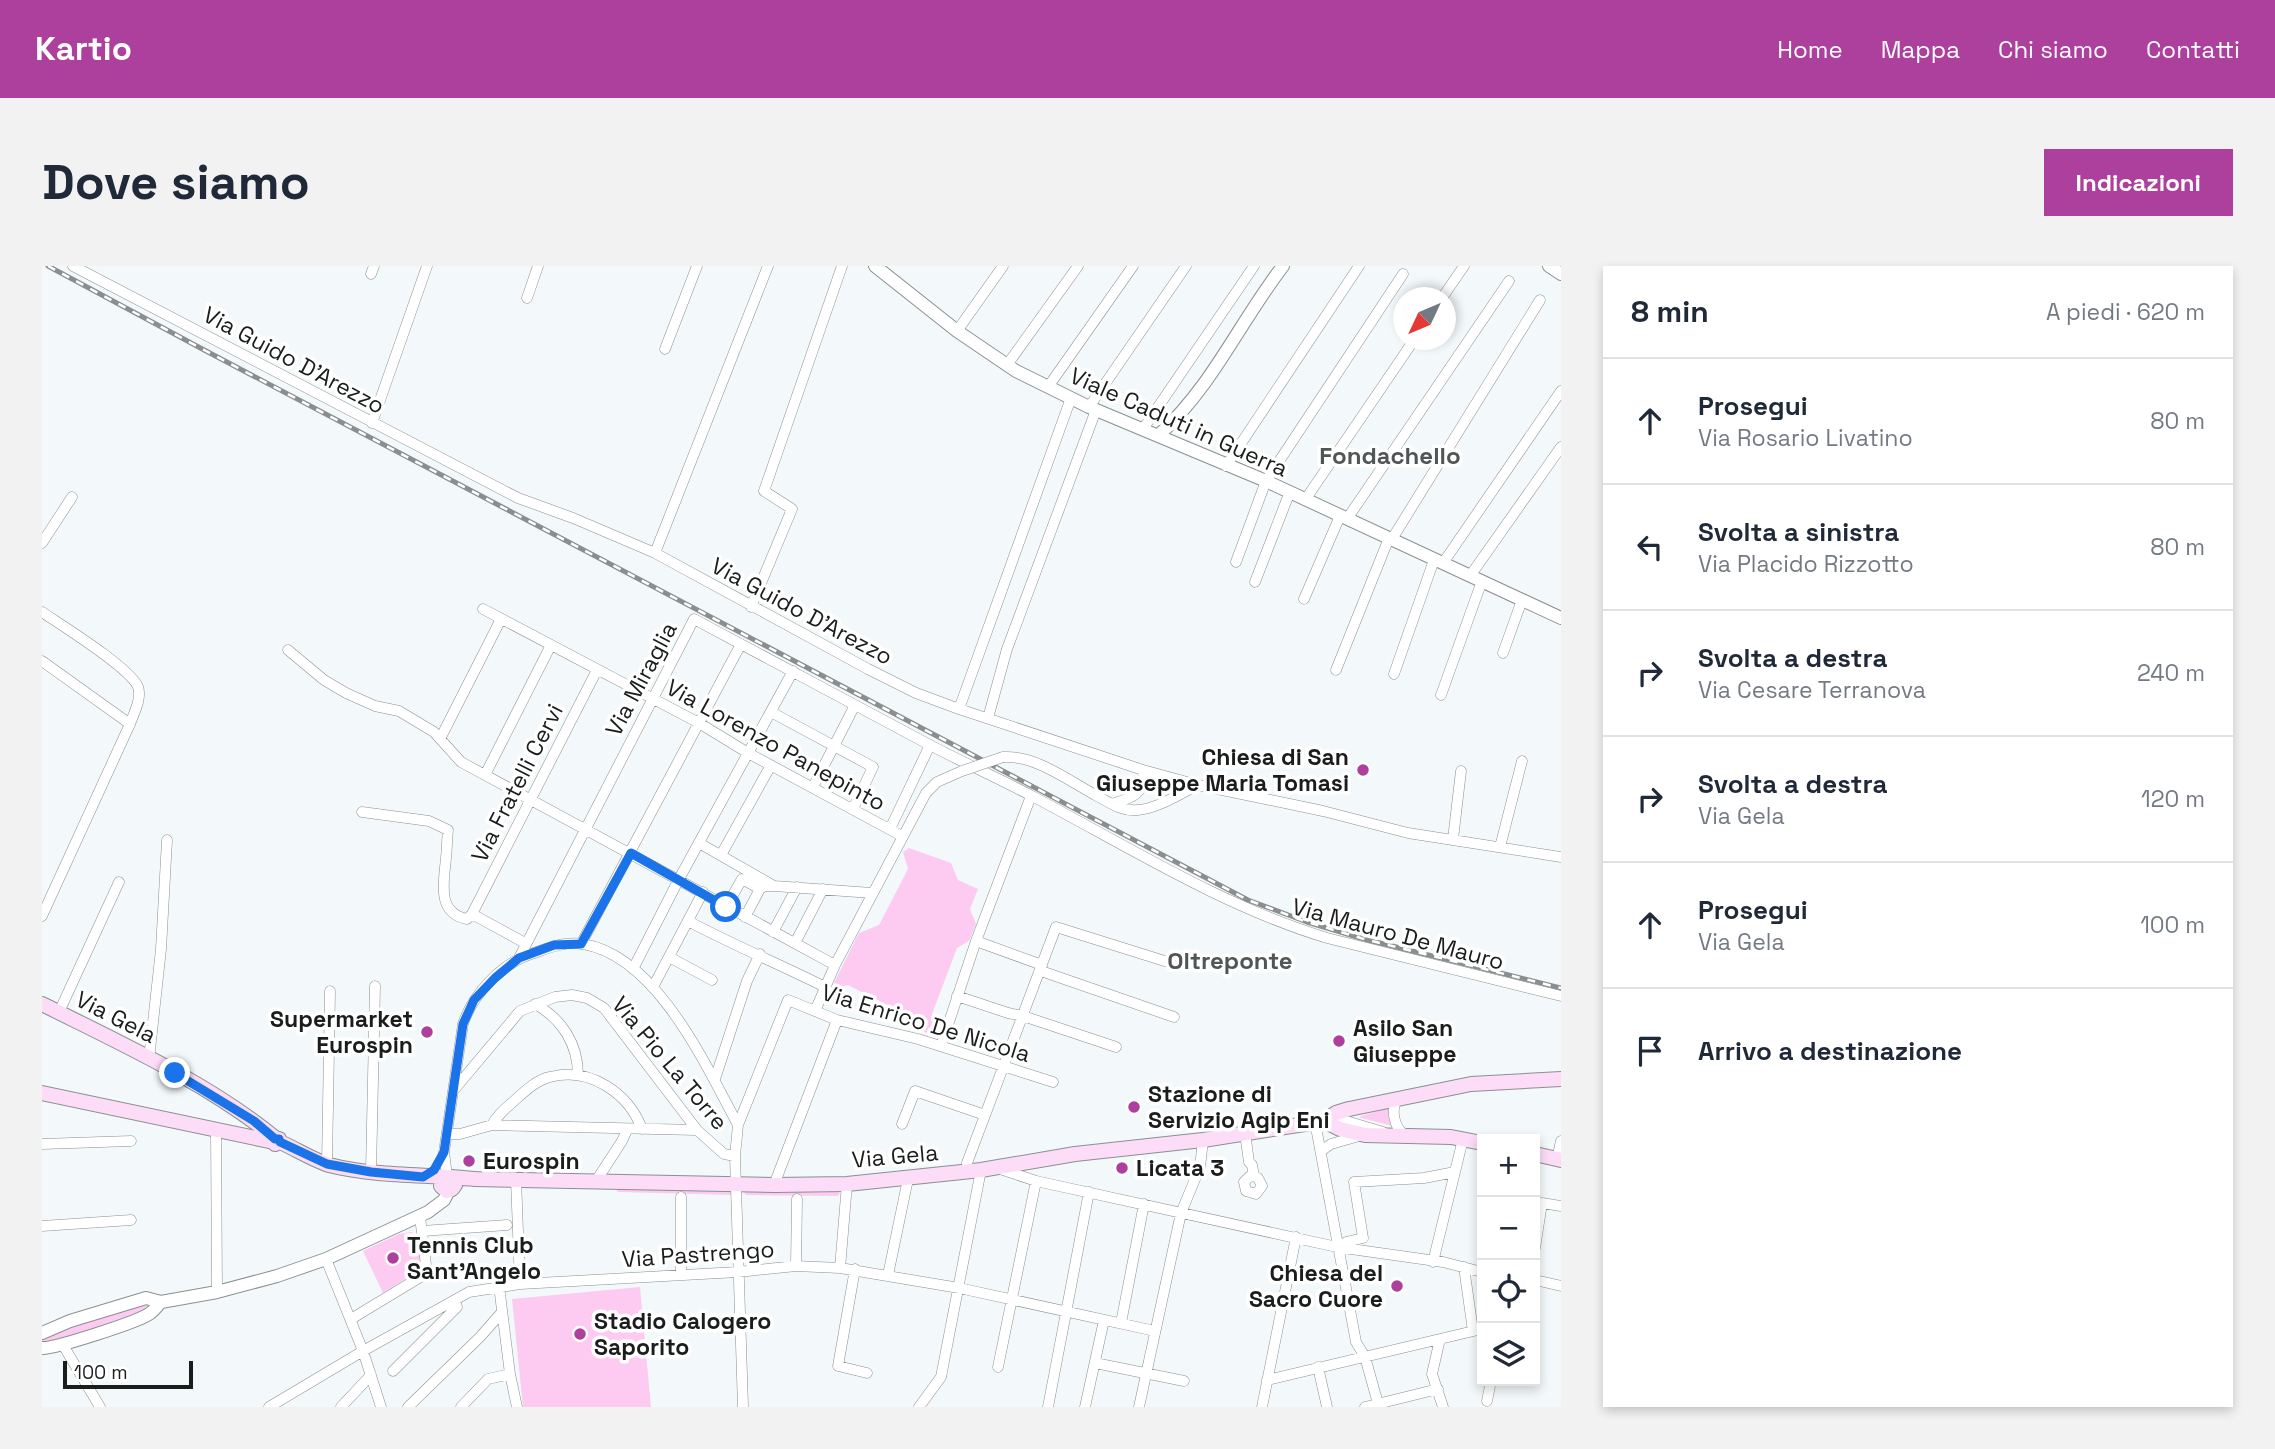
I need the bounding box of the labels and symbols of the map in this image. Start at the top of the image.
north arrow [1393,287,1456,350]
street label: Via Guido D'Arezzo [198,299,390,421]
street label: Viale Caduti in Guerra [1065,360,1293,484]
district label: Fondachello [1319,440,1461,471]
street label: Via Guido D'Arezzo [706,550,898,672]
street label: Via Miraglia [598,617,684,741]
street label: Via Lorenzo Panepinto [661,672,891,818]
street label: Via Fratelli Cervi [464,699,570,867]
place label: Chiesa di San Giuseppe Maria Tomasi [1096,742,1349,798]
marker: Chiesa di San Giuseppe Maria Tomasi [1355,762,1371,778]
route start [710,891,741,922]
street label: Via Mauro De Mauro [1289,891,1507,977]
district label: Oltreponte [1167,945,1293,976]
street label: Via Enrico De Nicola [818,977,1034,1069]
street label: Via Gela [71,984,161,1050]
street label: Via Pio La Torre [605,990,735,1136]
place label: Supermarket Eurospin [270,1004,413,1060]
place label: Asilo San Giuseppe [1353,1013,1456,1069]
marker: Supermarket Eurospin [419,1024,435,1040]
marker: Asilo San Giuseppe [1331,1033,1347,1049]
route end [159,1057,190,1088]
place label: Stazione di Servizio Agip Eni [1148,1079,1330,1135]
marker: Stazione di Servizio Agip Eni [1126,1099,1142,1115]
street label: Via Gela [851,1137,939,1175]
place label: Eurospin [483,1146,580,1176]
marker: Eurospin [461,1153,477,1169]
place label: Licata 3 [1136,1153,1224,1183]
marker: Licata 3 [1114,1160,1130,1176]
place label: Tennis Club Sant'Angelo [407,1230,541,1286]
street label: Via Pastrengo [621,1234,775,1274]
marker: Tennis Club Sant'Angelo [385,1250,401,1266]
place label: Chiesa del Sacro Cuore [1249,1258,1383,1314]
marker: Chiesa del Sacro Cuore [1389,1278,1405,1294]
place label: Stadio Calogero Saporito [594,1306,771,1362]
marker: Stadio Calogero Saporito [572,1326,588,1342]
scale bar [63,1358,192,1390]

